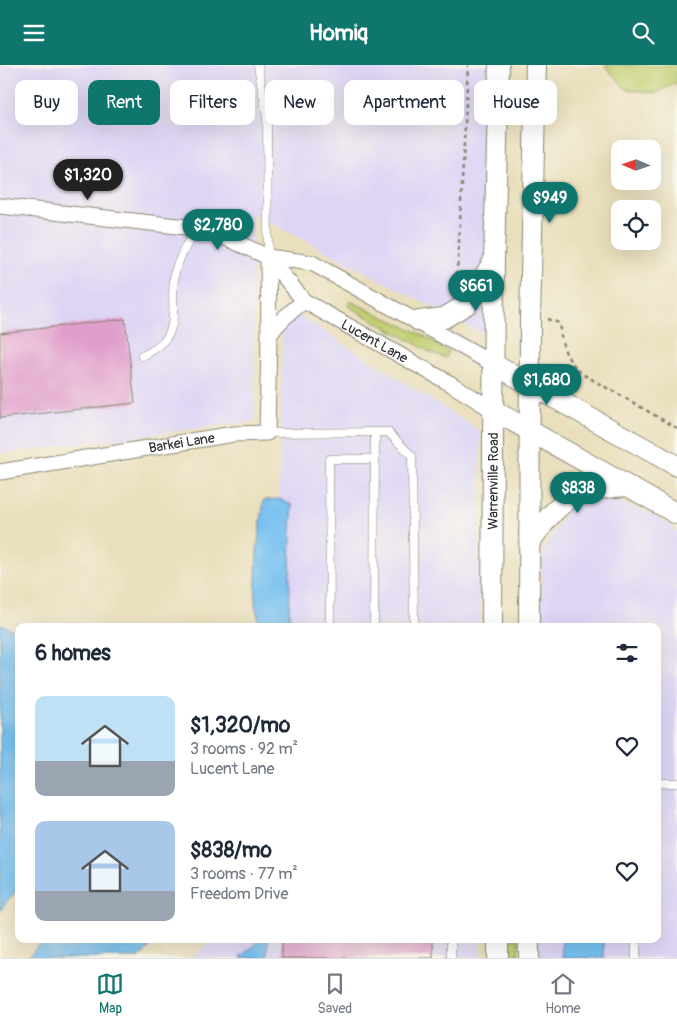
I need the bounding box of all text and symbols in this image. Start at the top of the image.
icon: menu [20,19,48,47]
text: Homiq [309,19,368,47]
icon: search [629,19,657,47]
chip: Buy [15,80,78,125]
chip: Rent [88,80,160,125]
chip: Filters [170,80,255,125]
chip: New [265,80,334,125]
chip: Apartment [344,80,464,125]
chip: House [474,80,557,125]
north arrow [611,140,661,190]
map controls [611,140,661,250]
pin: $1,320 [47,159,129,201]
text: $1,320 [64,165,112,185]
pin: $949 [520,181,580,224]
text: $949 [533,188,567,208]
button: locate [611,200,661,250]
pin: $2,780 [177,209,259,251]
text: $2,780 [193,215,243,235]
pin: $661 [446,269,506,312]
text: $661 [459,276,493,296]
street label: Lucent Lane [338,316,411,367]
pin: $1,680 [506,363,588,406]
text: $1,680 [523,370,571,390]
street label: Barkei Lane [147,429,216,457]
street label: Warrenville Road [485,432,502,530]
pin: $838 [548,471,608,514]
text: $838 [561,478,595,498]
icon: filters [613,639,641,667]
text: 6 homes [35,640,111,667]
text: $1,320/mo [190,712,290,739]
icon: home [75,716,135,776]
icon: heart [613,732,641,760]
text: 3 rooms · 92 m² [190,739,298,759]
text: Lucent Lane [190,759,275,779]
text: $838/mo [190,837,272,864]
icon: home [75,841,135,901]
icon: heart [613,857,641,885]
text: 3 rooms · 77 m² [190,864,298,884]
text: Freedom Drive [190,884,288,904]
tab: Map [96,970,124,1017]
tab: Saved [317,970,352,1017]
tab: Home [545,970,580,1017]

